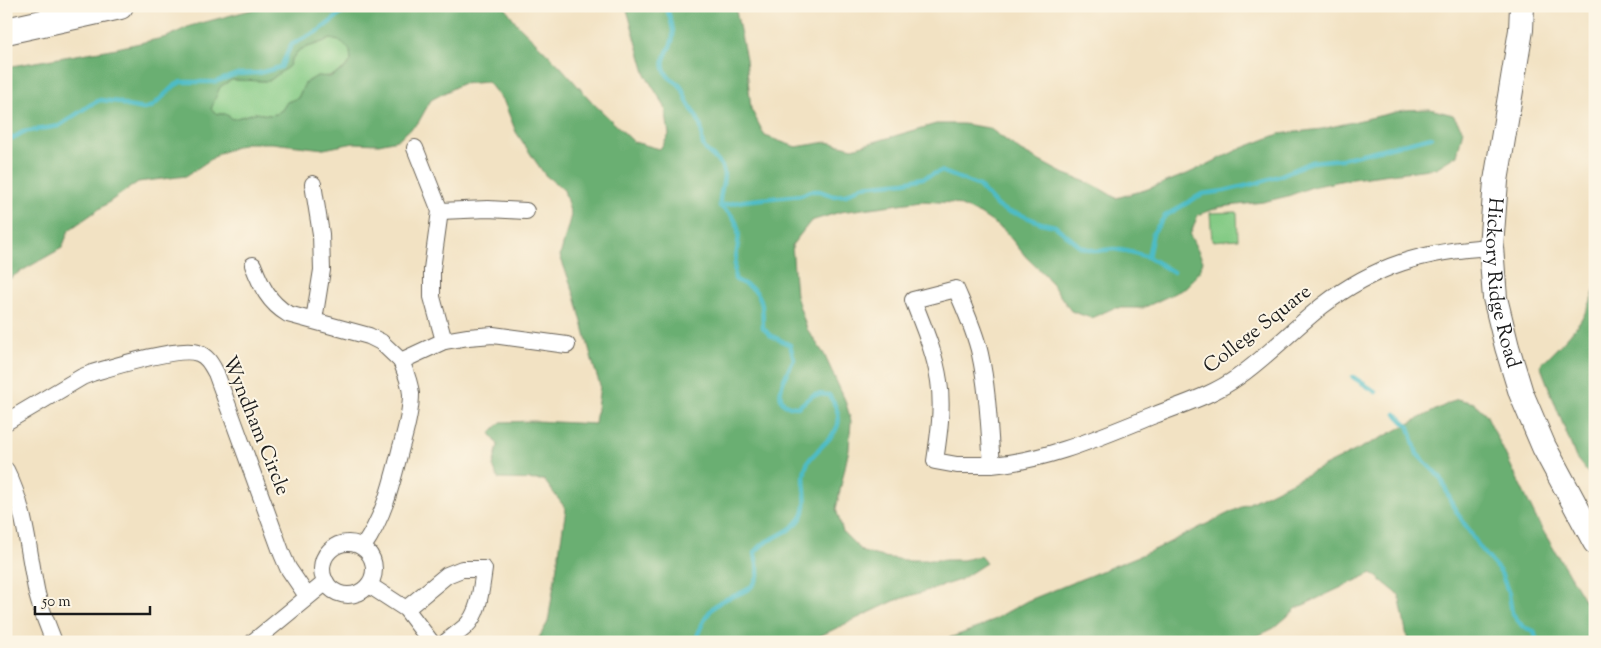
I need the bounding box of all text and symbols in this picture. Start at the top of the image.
street label: Hickory Ridge Road [1476,196,1527,372]
street label: College Square [1198,279,1318,381]
street label: Wyndham Circle [214,352,296,500]
scale bar [35,583,150,615]
text: 50 m [41,592,71,613]

